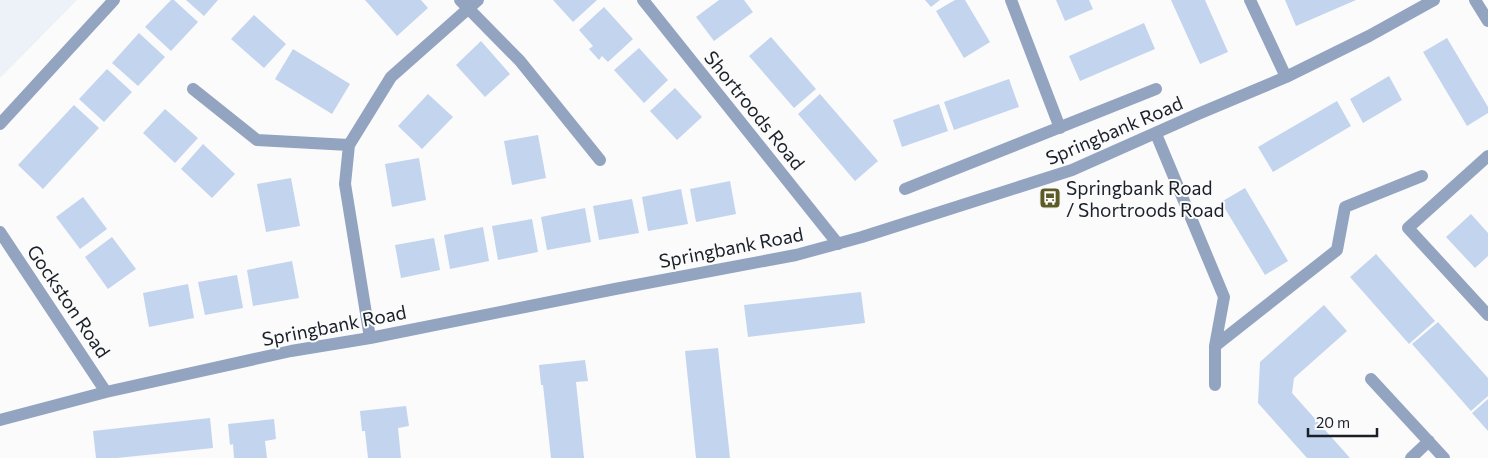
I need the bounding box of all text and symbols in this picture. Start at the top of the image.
street label: Shortroods Road [700,46,810,174]
street label: Springbank Road [1042,91,1186,169]
place label: Springbank Road / Shortroods Road [1066,176,1224,221]
bus stop icon: Springbank Road / Shortroods Road [1038,186,1062,210]
street label: Springbank Road [657,222,805,272]
street label: Gockston Road [23,240,115,362]
street label: Springbank Road [260,300,408,350]
scale bar [1308,406,1377,438]
text: 20 m [1316,413,1350,431]

